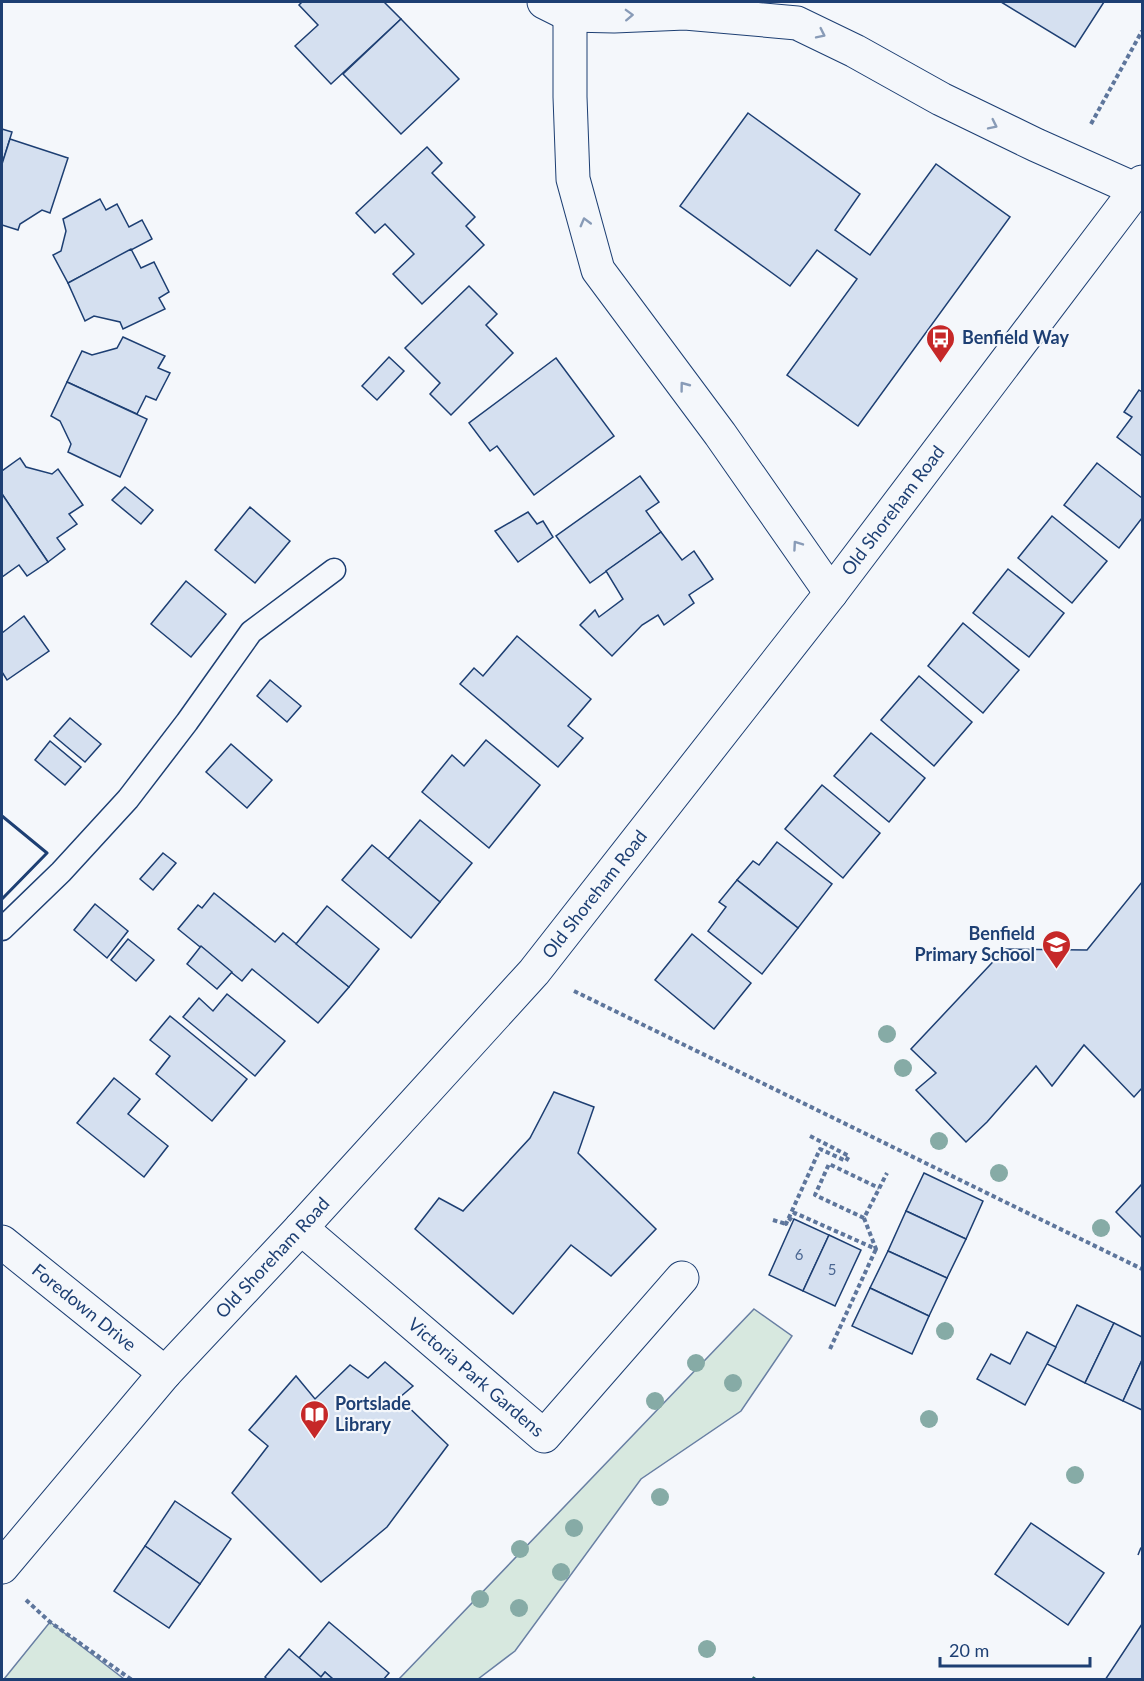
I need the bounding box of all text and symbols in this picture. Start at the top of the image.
one-way arrow [624,9,633,21]
one-way arrow [814,27,825,39]
one-way arrow [987,117,998,129]
one-way arrow [580,217,592,228]
bus stop icon: Benfield Way [925,322,957,364]
place label: Benfield Way [962,326,1069,348]
one-way arrow [681,382,692,393]
street label: Old Shoreham Road [836,441,949,579]
one-way arrow [793,541,804,552]
street label: Old Shoreham Road [537,825,651,962]
place label: Benfield Primary School [915,922,1035,965]
school or university icon: Benfield Primary School [1040,928,1072,970]
street label: Old Shoreham Road [210,1192,334,1322]
house number: 6 [795,1245,804,1263]
street label: Foredown Drive [28,1259,141,1355]
house number: 5 [828,1260,836,1278]
street label: Victoria Park Gardens [404,1313,549,1441]
place label: Portslade Library [335,1392,411,1435]
library icon: Portslade Library [298,1398,330,1440]
scale bar [940,1630,1090,1668]
text: 20 m [949,1639,989,1661]

